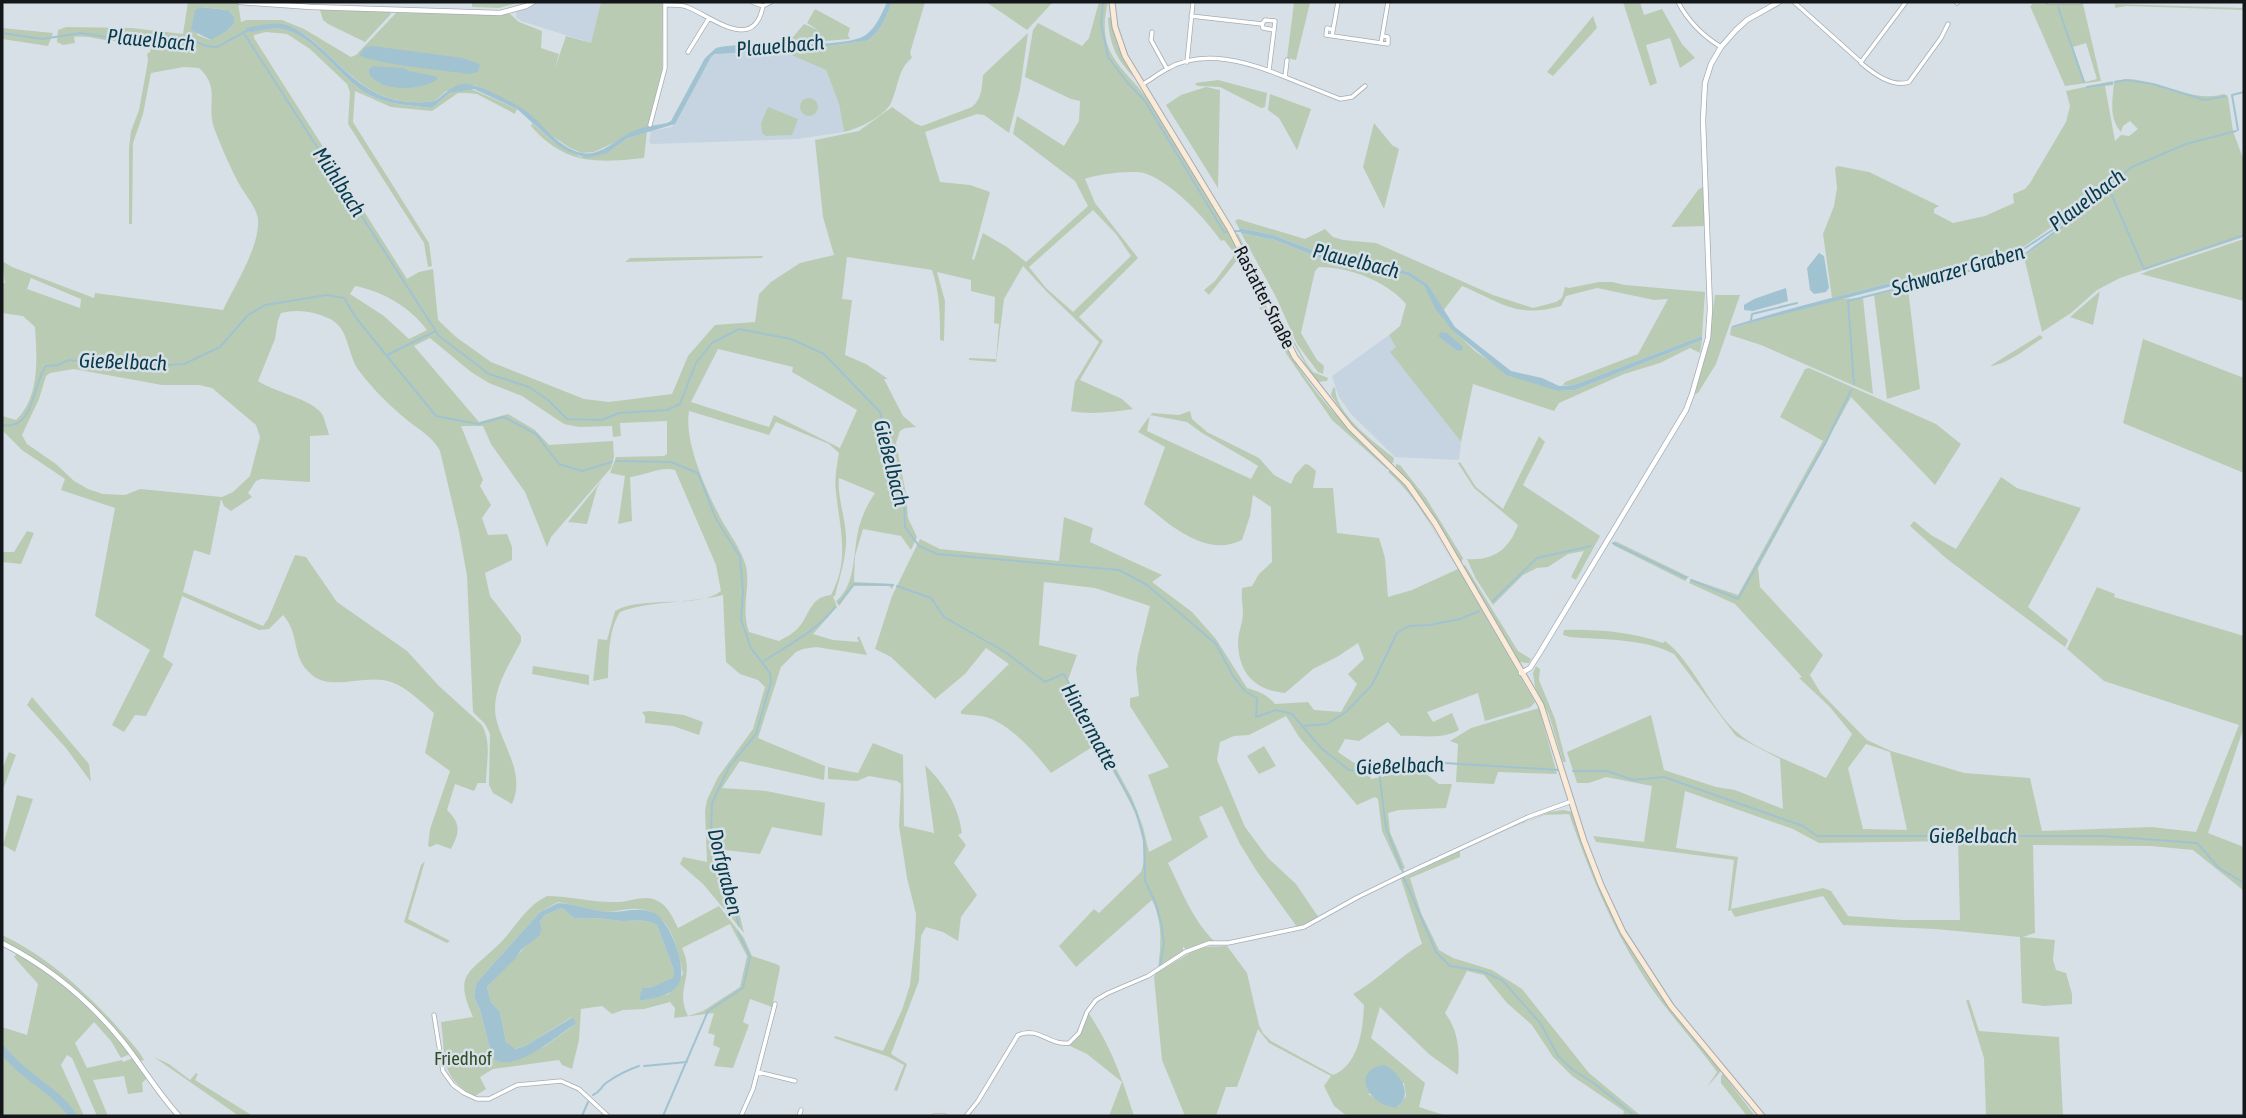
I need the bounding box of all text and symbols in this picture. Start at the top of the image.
water label: Plauelbach [106,23,196,55]
water label: Plauelbach [735,29,825,61]
water label: Mühlbach [309,142,371,221]
water label: Plauelbach [2044,163,2129,235]
water label: Plauelbach [1311,238,1402,282]
water label: Schwarzer Graben [1888,239,2027,300]
street label: Rastatter Straße [1230,242,1300,352]
water label: Gießelbach [79,347,167,375]
water label: Gießelbach [870,417,914,508]
water label: Hintermatte [1057,679,1124,774]
water label: Gießelbach [1356,751,1444,779]
water label: Gießelbach [1929,823,2017,847]
water label: Dorfgraben [704,826,748,918]
park label: Friedhof [434,1047,492,1069]

